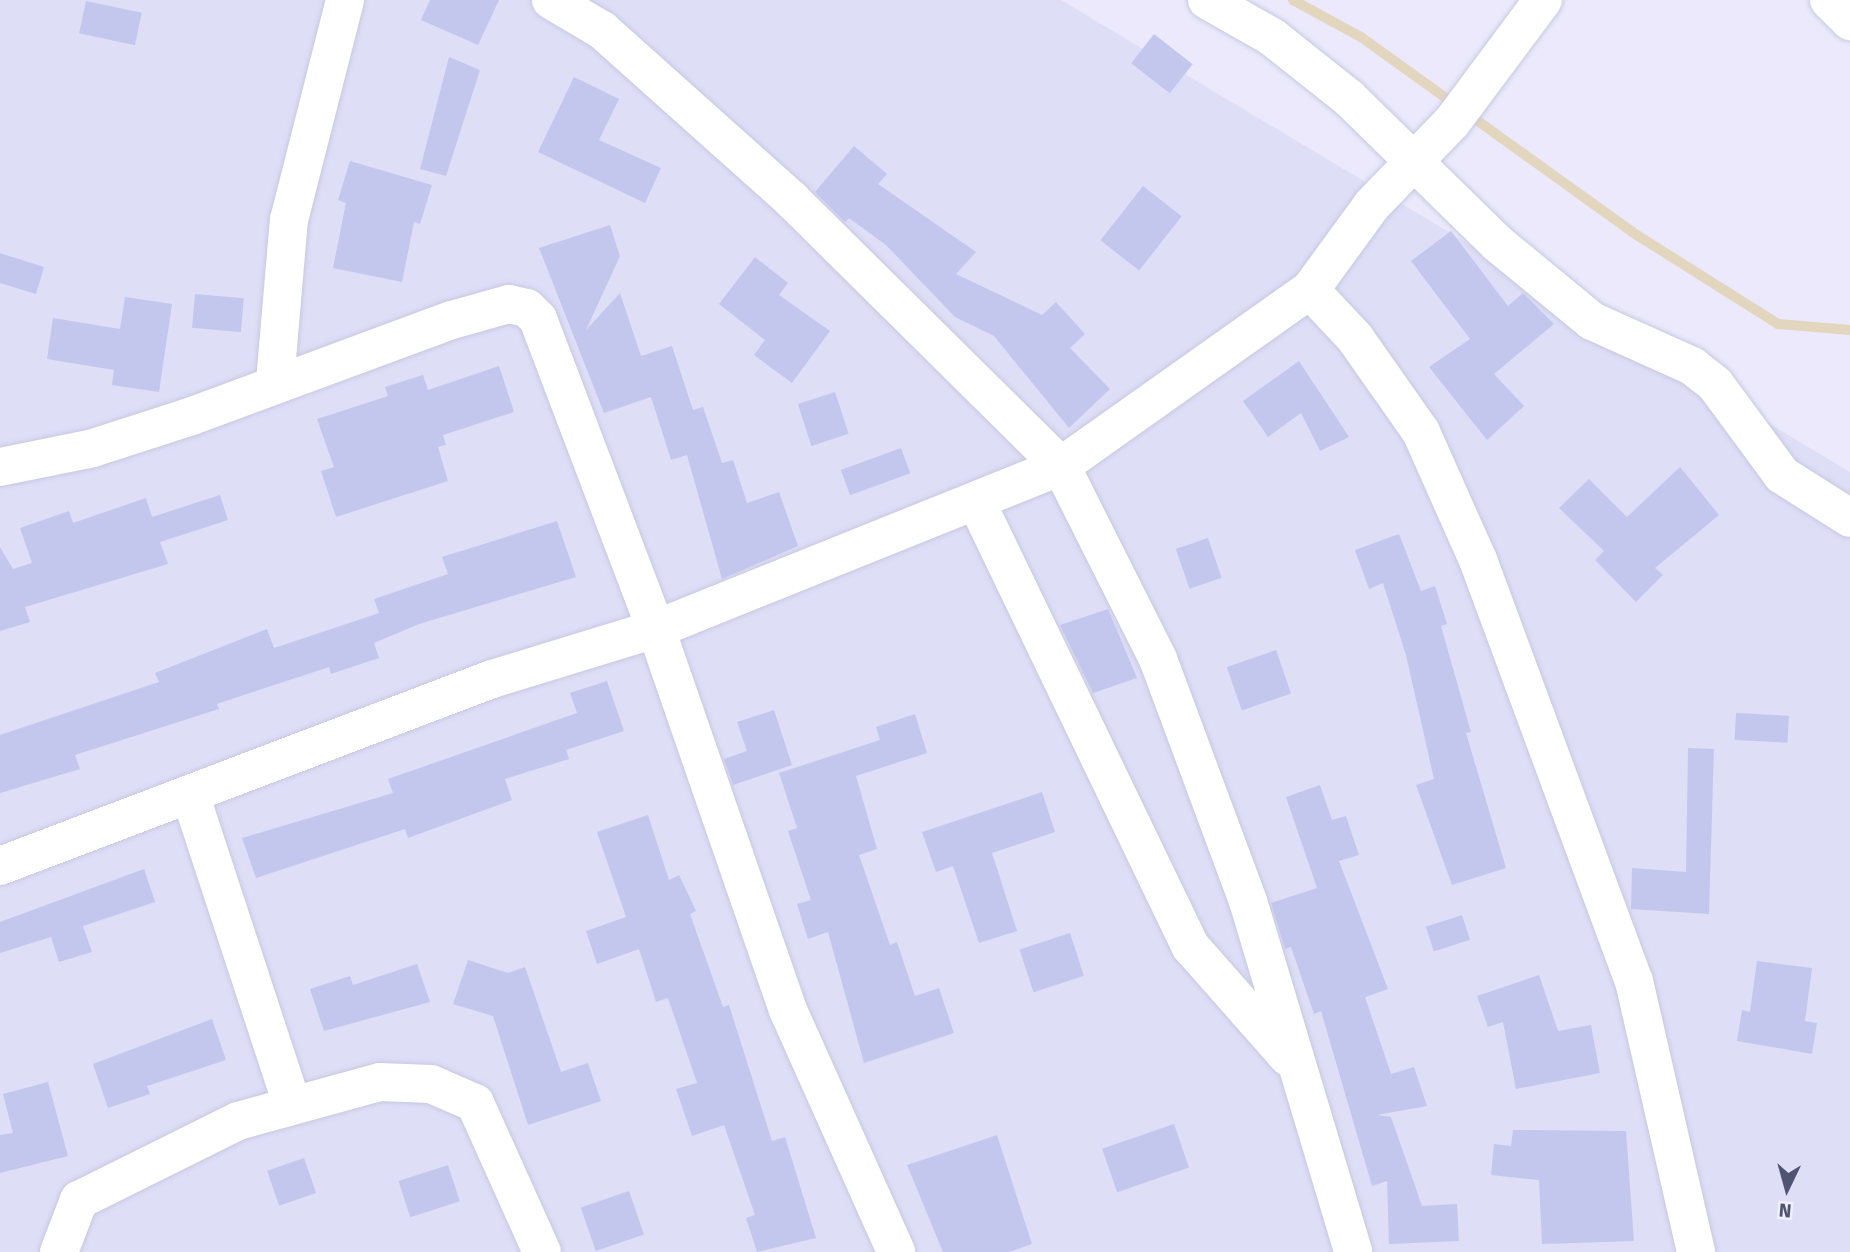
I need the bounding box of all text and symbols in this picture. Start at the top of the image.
north arrow [1752,1154,1822,1224]
text: N [1778,1198,1792,1222]

